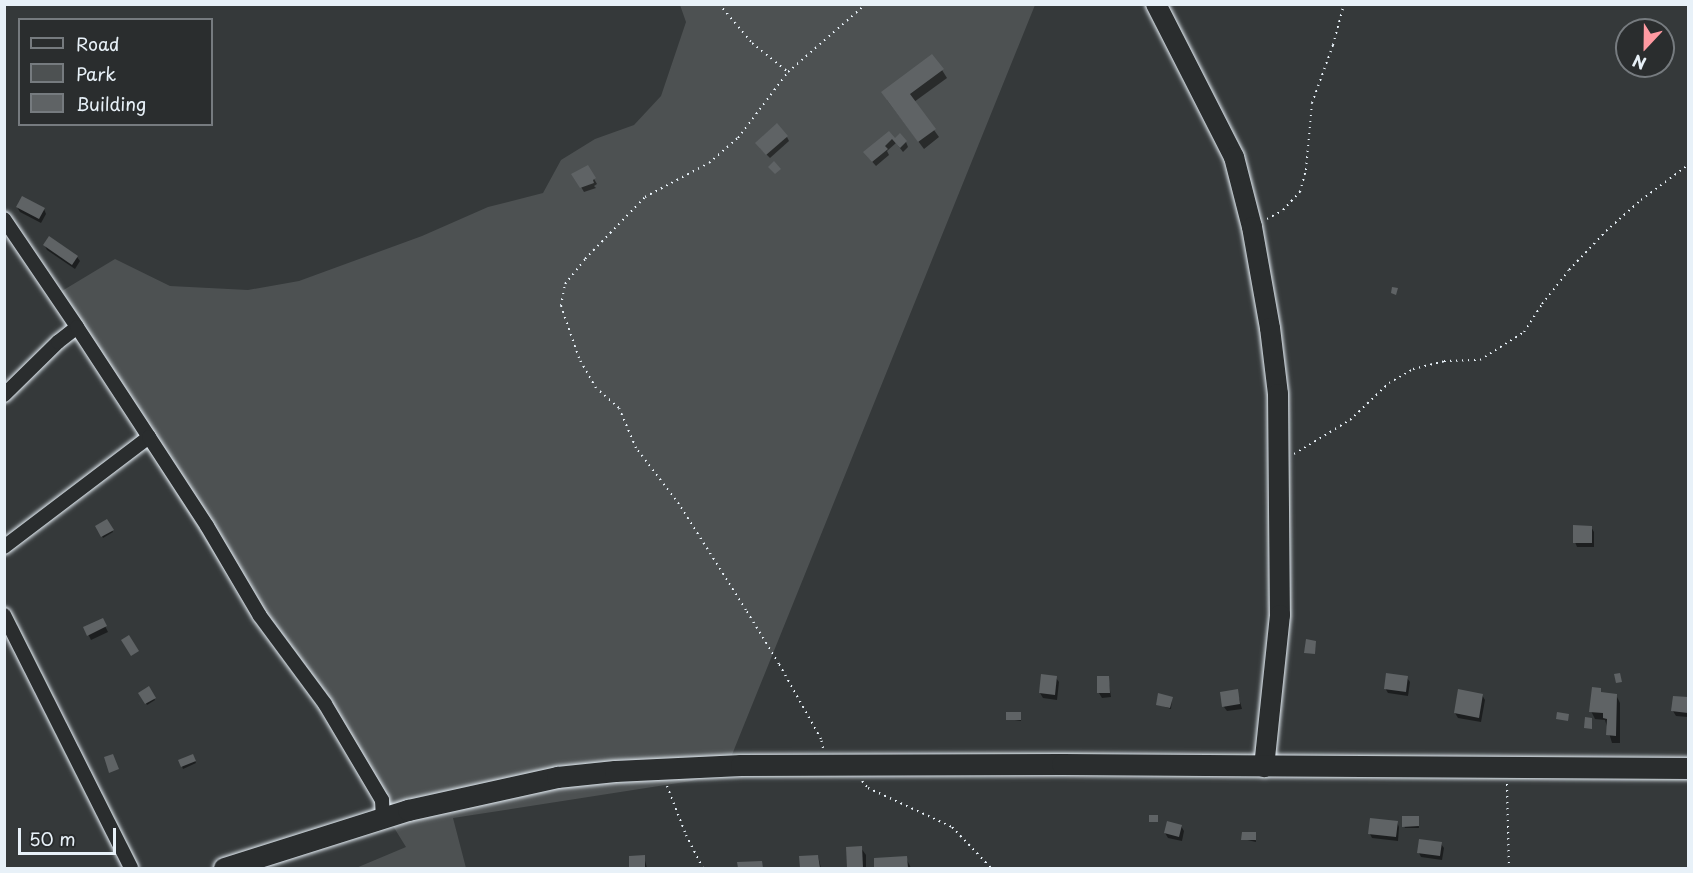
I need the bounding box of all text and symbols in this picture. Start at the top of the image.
legend [18,18,213,126]
north arrow [1615,18,1675,78]
text: Road [76,30,120,57]
text: N [1629,49,1649,76]
text: Park [76,60,116,87]
text: Building [76,90,146,117]
scale bar [21,816,118,854]
text: 50 m [29,825,76,852]

